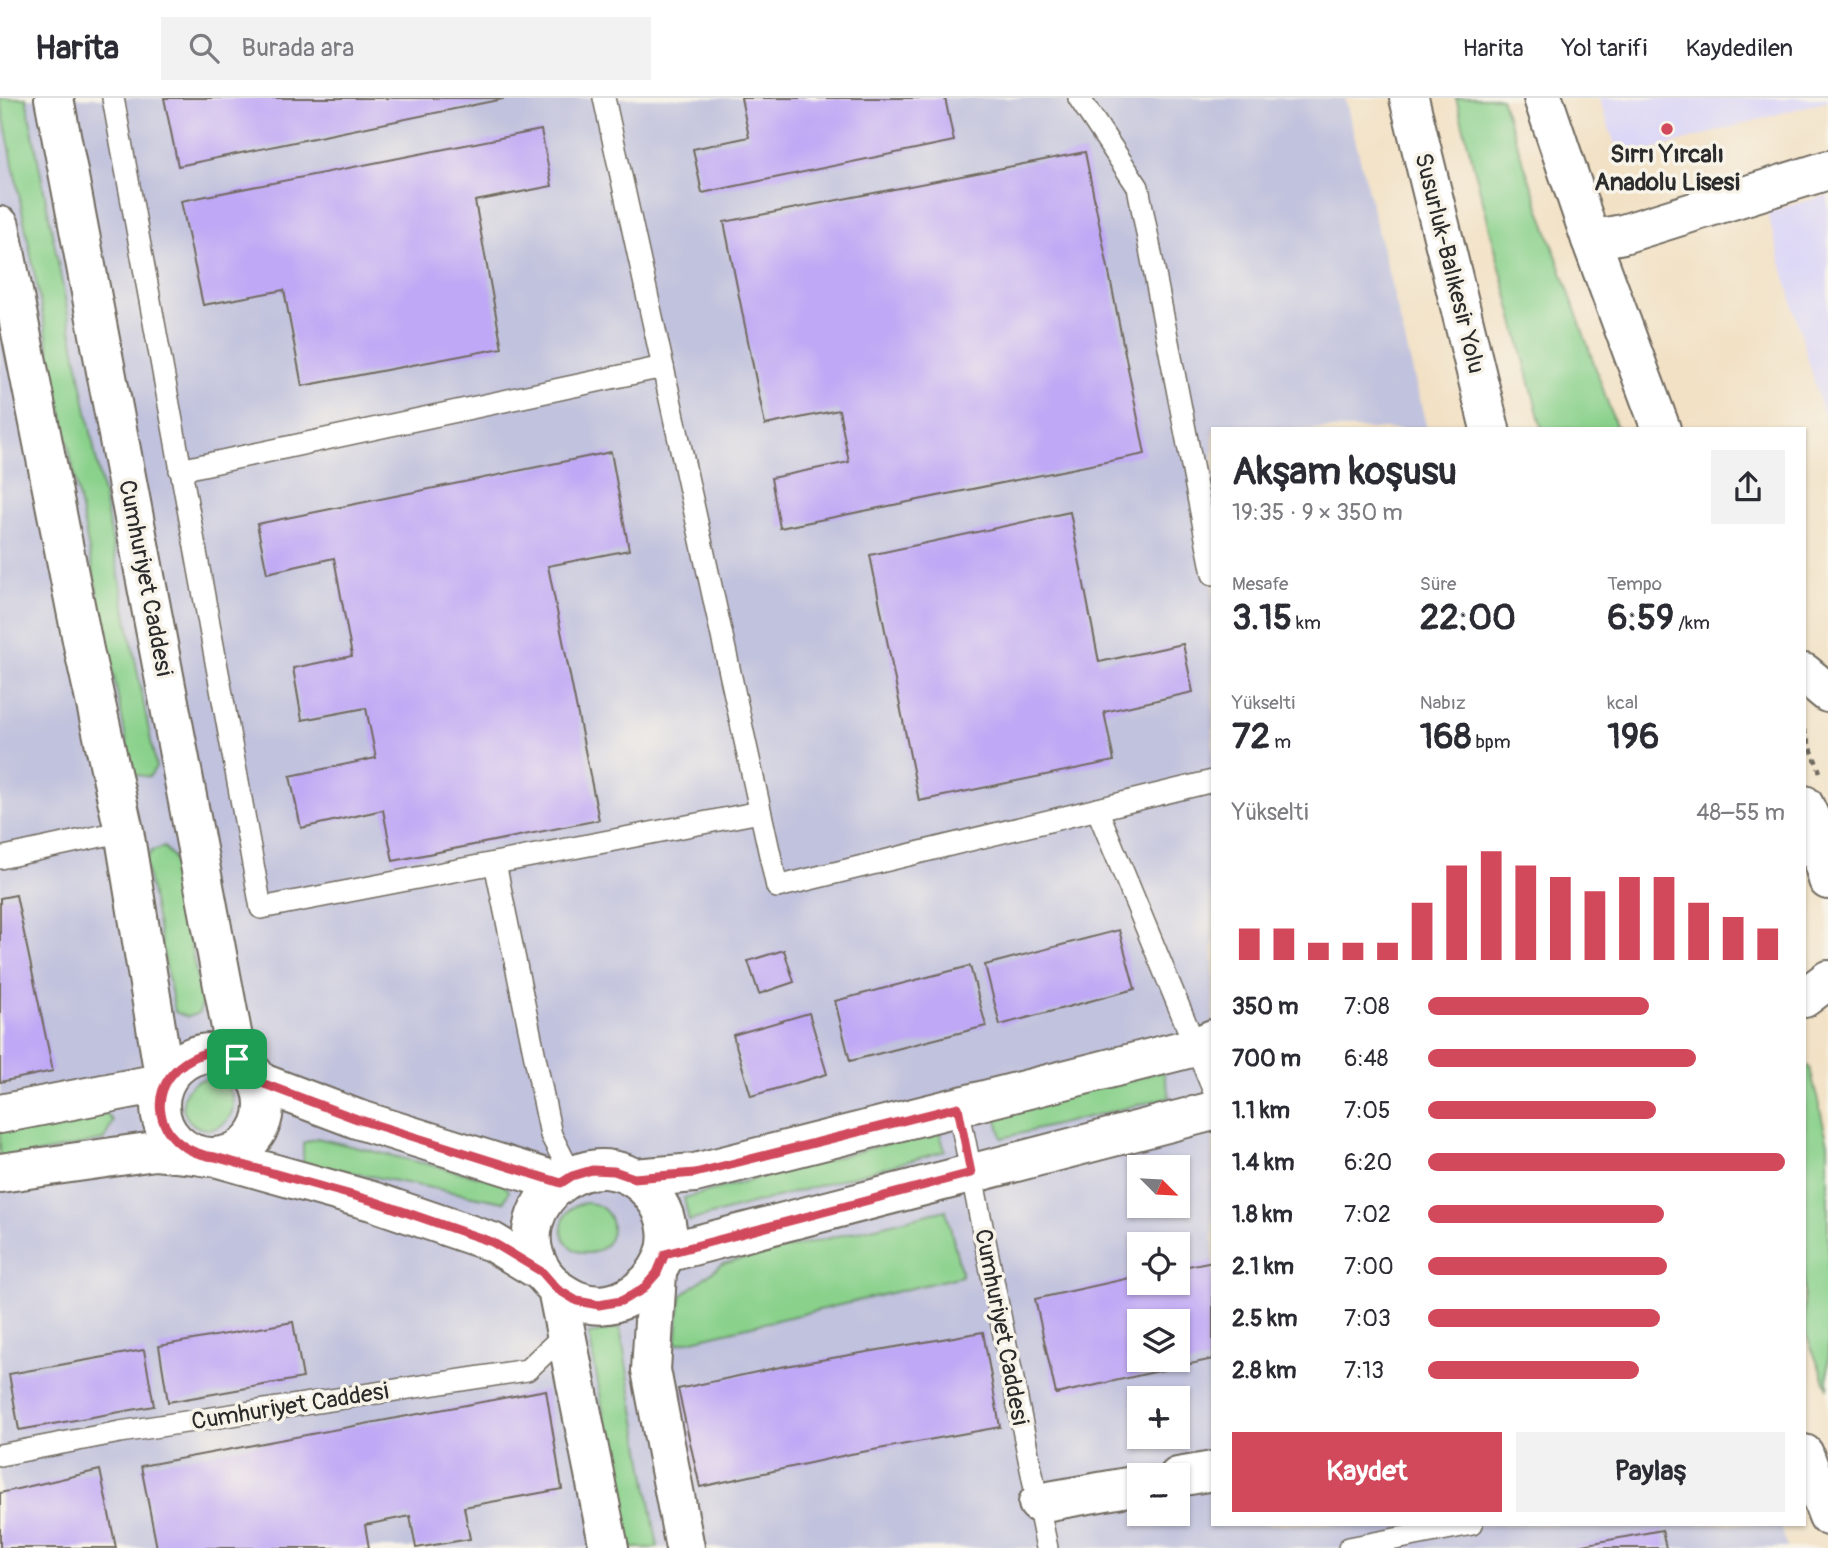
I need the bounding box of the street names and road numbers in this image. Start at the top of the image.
street label: Susurluk-Balıkesir Yolu [1408,150,1491,376]
street label: Cumhuriyet Caddesi [112,477,179,679]
street label: Cumhuriyet Caddesi [968,1226,1035,1428]
street label: Cumhuriyet Caddesi [189,1377,391,1436]

